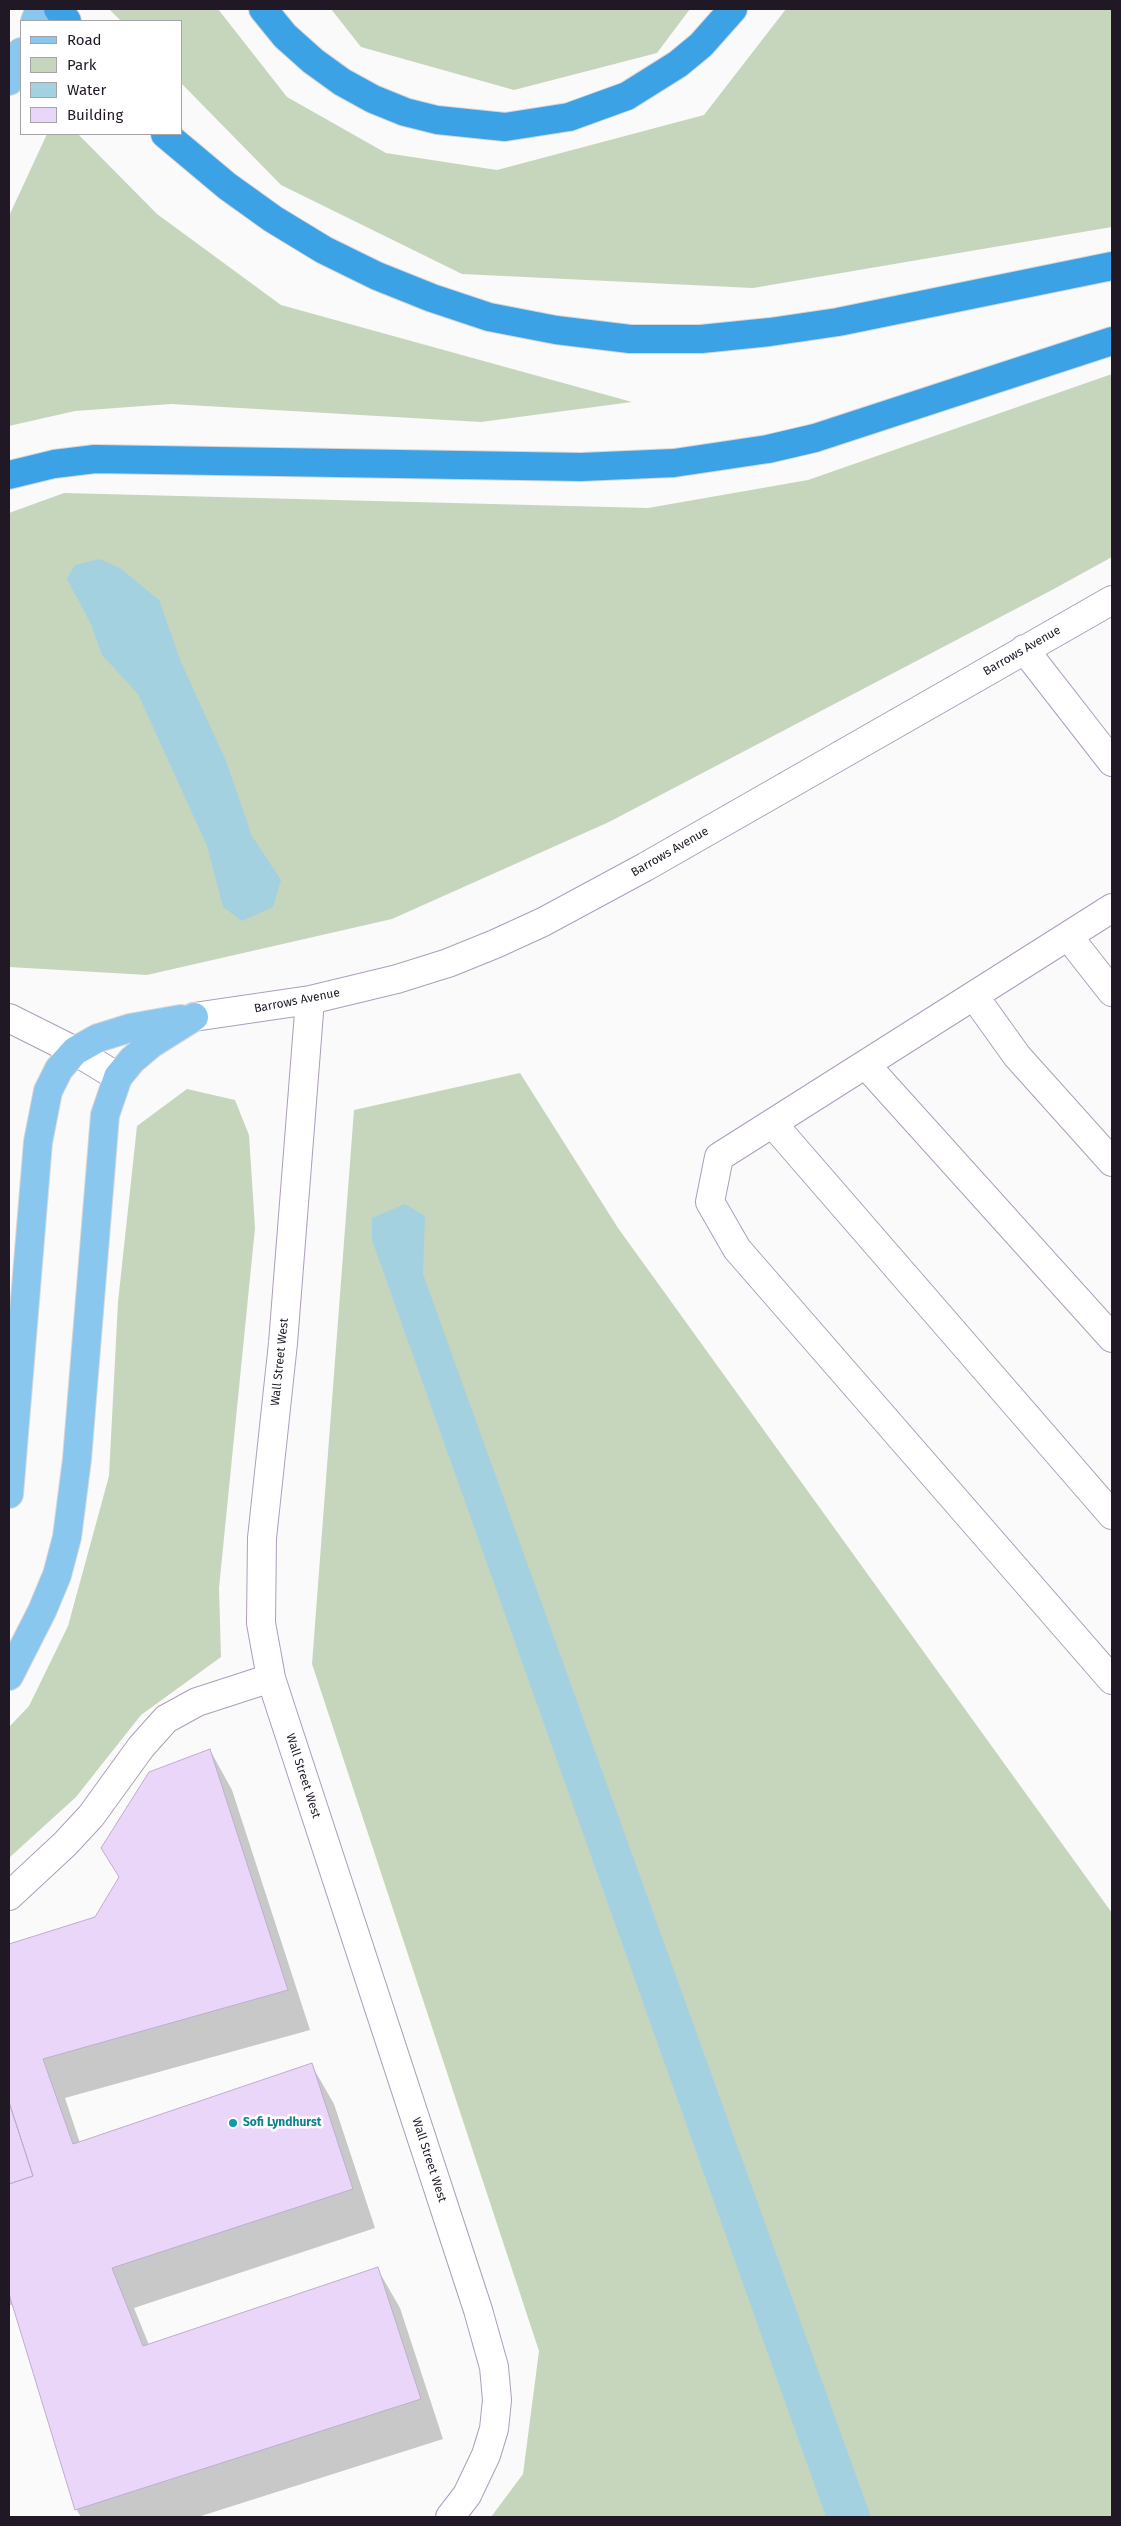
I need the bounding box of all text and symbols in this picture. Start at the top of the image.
legend [20,20,182,135]
text: Road [67,31,102,49]
text: Park [67,56,97,74]
text: Water [67,81,106,99]
text: Building [67,106,123,124]
street label: Barrows Avenue [981,623,1063,679]
street label: Barrows Avenue [629,824,711,880]
street label: Barrows Avenue [253,986,341,1016]
street label: Wall Street West [268,1317,292,1407]
street label: Wall Street West [283,1732,323,1820]
place label: Sofi Lyndhurst [243,2116,321,2130]
street label: Wall Street West [409,2116,449,2204]
marker: Sofi Lyndhurst [227,2117,239,2129]

